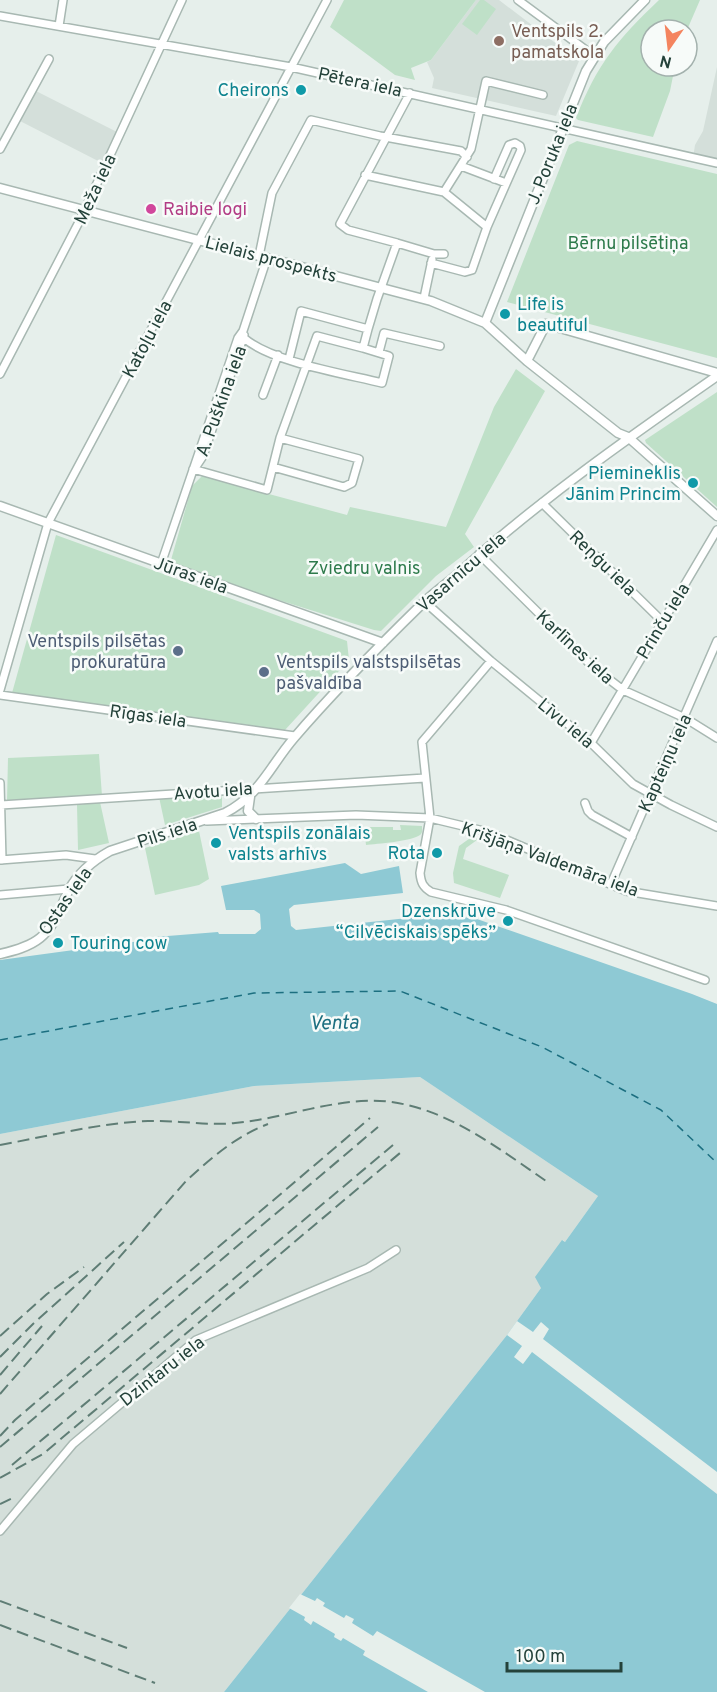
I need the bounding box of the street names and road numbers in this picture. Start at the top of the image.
street label: Pētera iela [315,63,404,104]
street label: J. Poruka iela [523,101,584,208]
street label: Meža iela [70,151,123,229]
street label: Lielais prospekts [202,232,339,289]
street label: Katoļu iela [118,297,178,383]
street label: A. Puškina iela [192,343,253,460]
street label: Reņģu iela [563,526,640,602]
street label: Vasarnīcu iela [412,528,511,618]
street label: Jūras iela [150,552,231,600]
street label: Prinču iela [633,579,696,664]
street label: Karlīnes iela [530,606,618,690]
street label: Līvu iela [532,694,598,754]
street label: Rīgas iela [108,701,188,734]
street label: Kapteiņu iela [634,711,698,816]
street label: Avotu iela [173,778,254,807]
street label: Pils iela [135,814,200,855]
street label: Krišjāņa Valdemāra iela [458,818,641,903]
street label: Ostas iela [34,863,98,940]
street label: Dzintaru iela [116,1332,210,1412]

